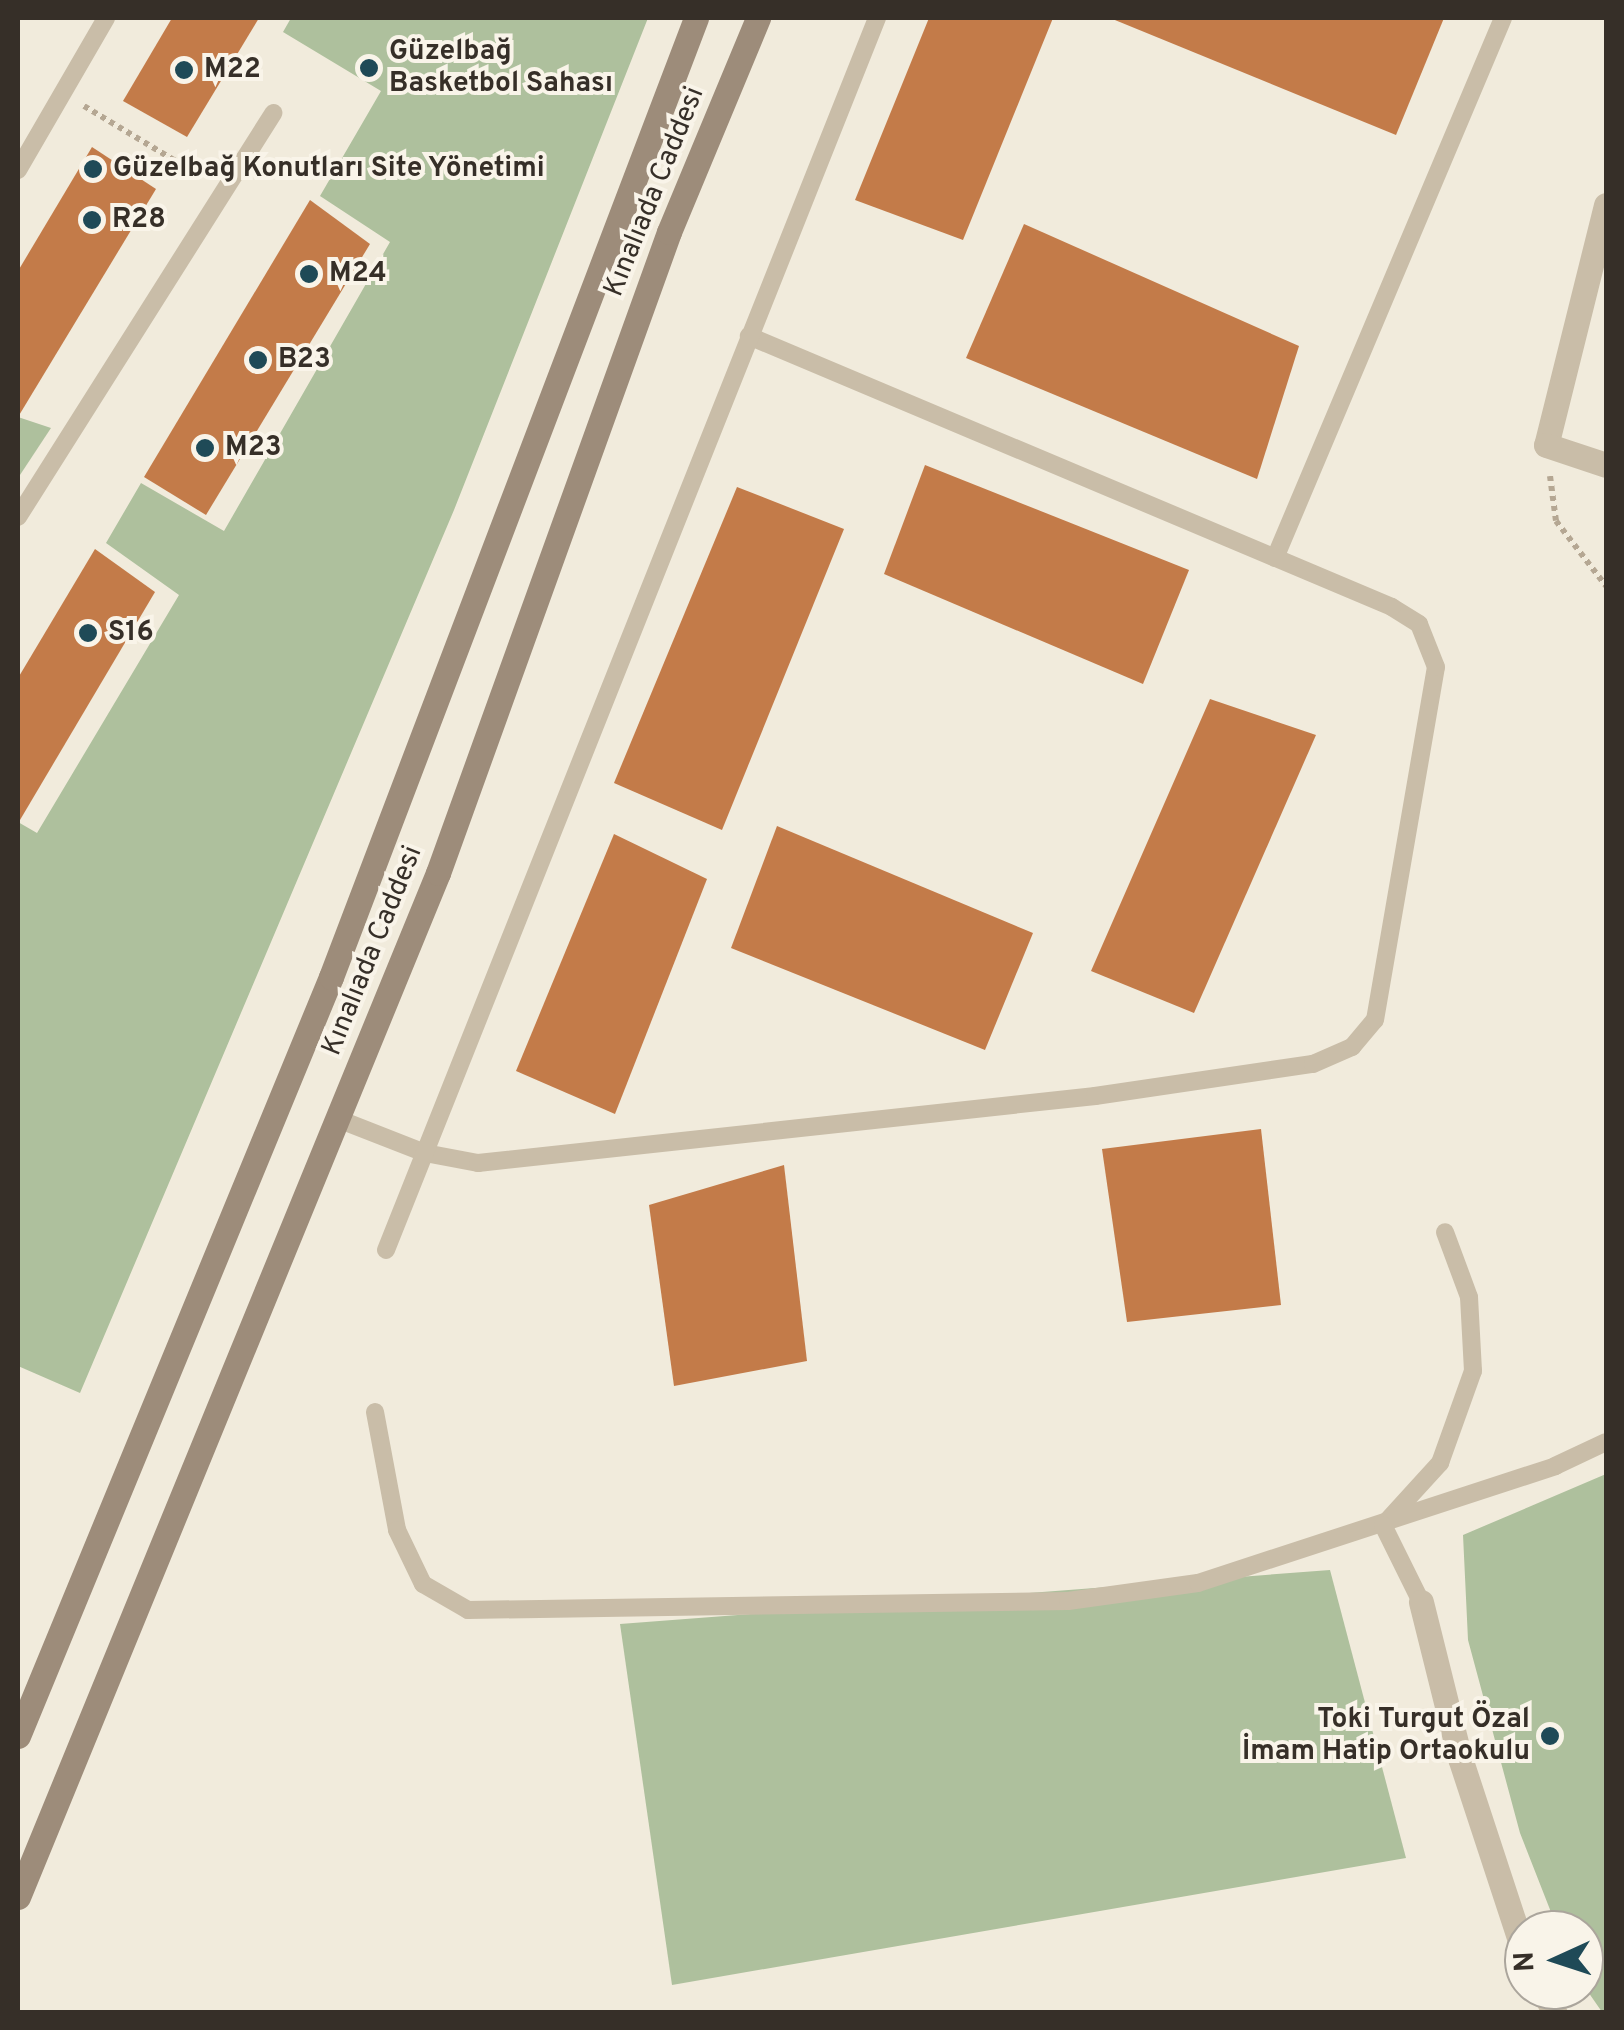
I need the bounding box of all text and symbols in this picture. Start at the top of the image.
place label: Güzelbağ Basketbol Sahası [389,35,613,101]
place label: M22 [204,53,261,87]
marker: Güzelbağ Basketbol Sahası [358,57,380,79]
marker: M22 [173,59,195,81]
street label: Kınalıada Caddesi [598,82,712,302]
place label: Güzelbağ Konutları Site Yönetimi [113,152,546,186]
marker: Güzelbağ Konutları Site Yönetimi [82,158,104,180]
place label: R28 [112,203,166,237]
marker: R28 [81,209,103,231]
place label: M24 [329,257,387,291]
marker: M24 [298,263,320,285]
place label: B23 [278,343,331,377]
marker: B23 [247,349,269,371]
place label: M23 [225,431,282,465]
marker: M23 [194,437,216,459]
place label: S16 [108,616,154,650]
marker: S16 [77,622,99,644]
street label: Kınalıada Caddesi [316,841,430,1061]
place label: Toki Turgut Özal İmam Hatip Ortaokulu [1242,1703,1530,1769]
marker: Toki Turgut Özal İmam Hatip Ortaokulu [1539,1725,1561,1747]
north arrow [1504,1910,1604,2010]
text: N [1508,1950,1545,1972]

